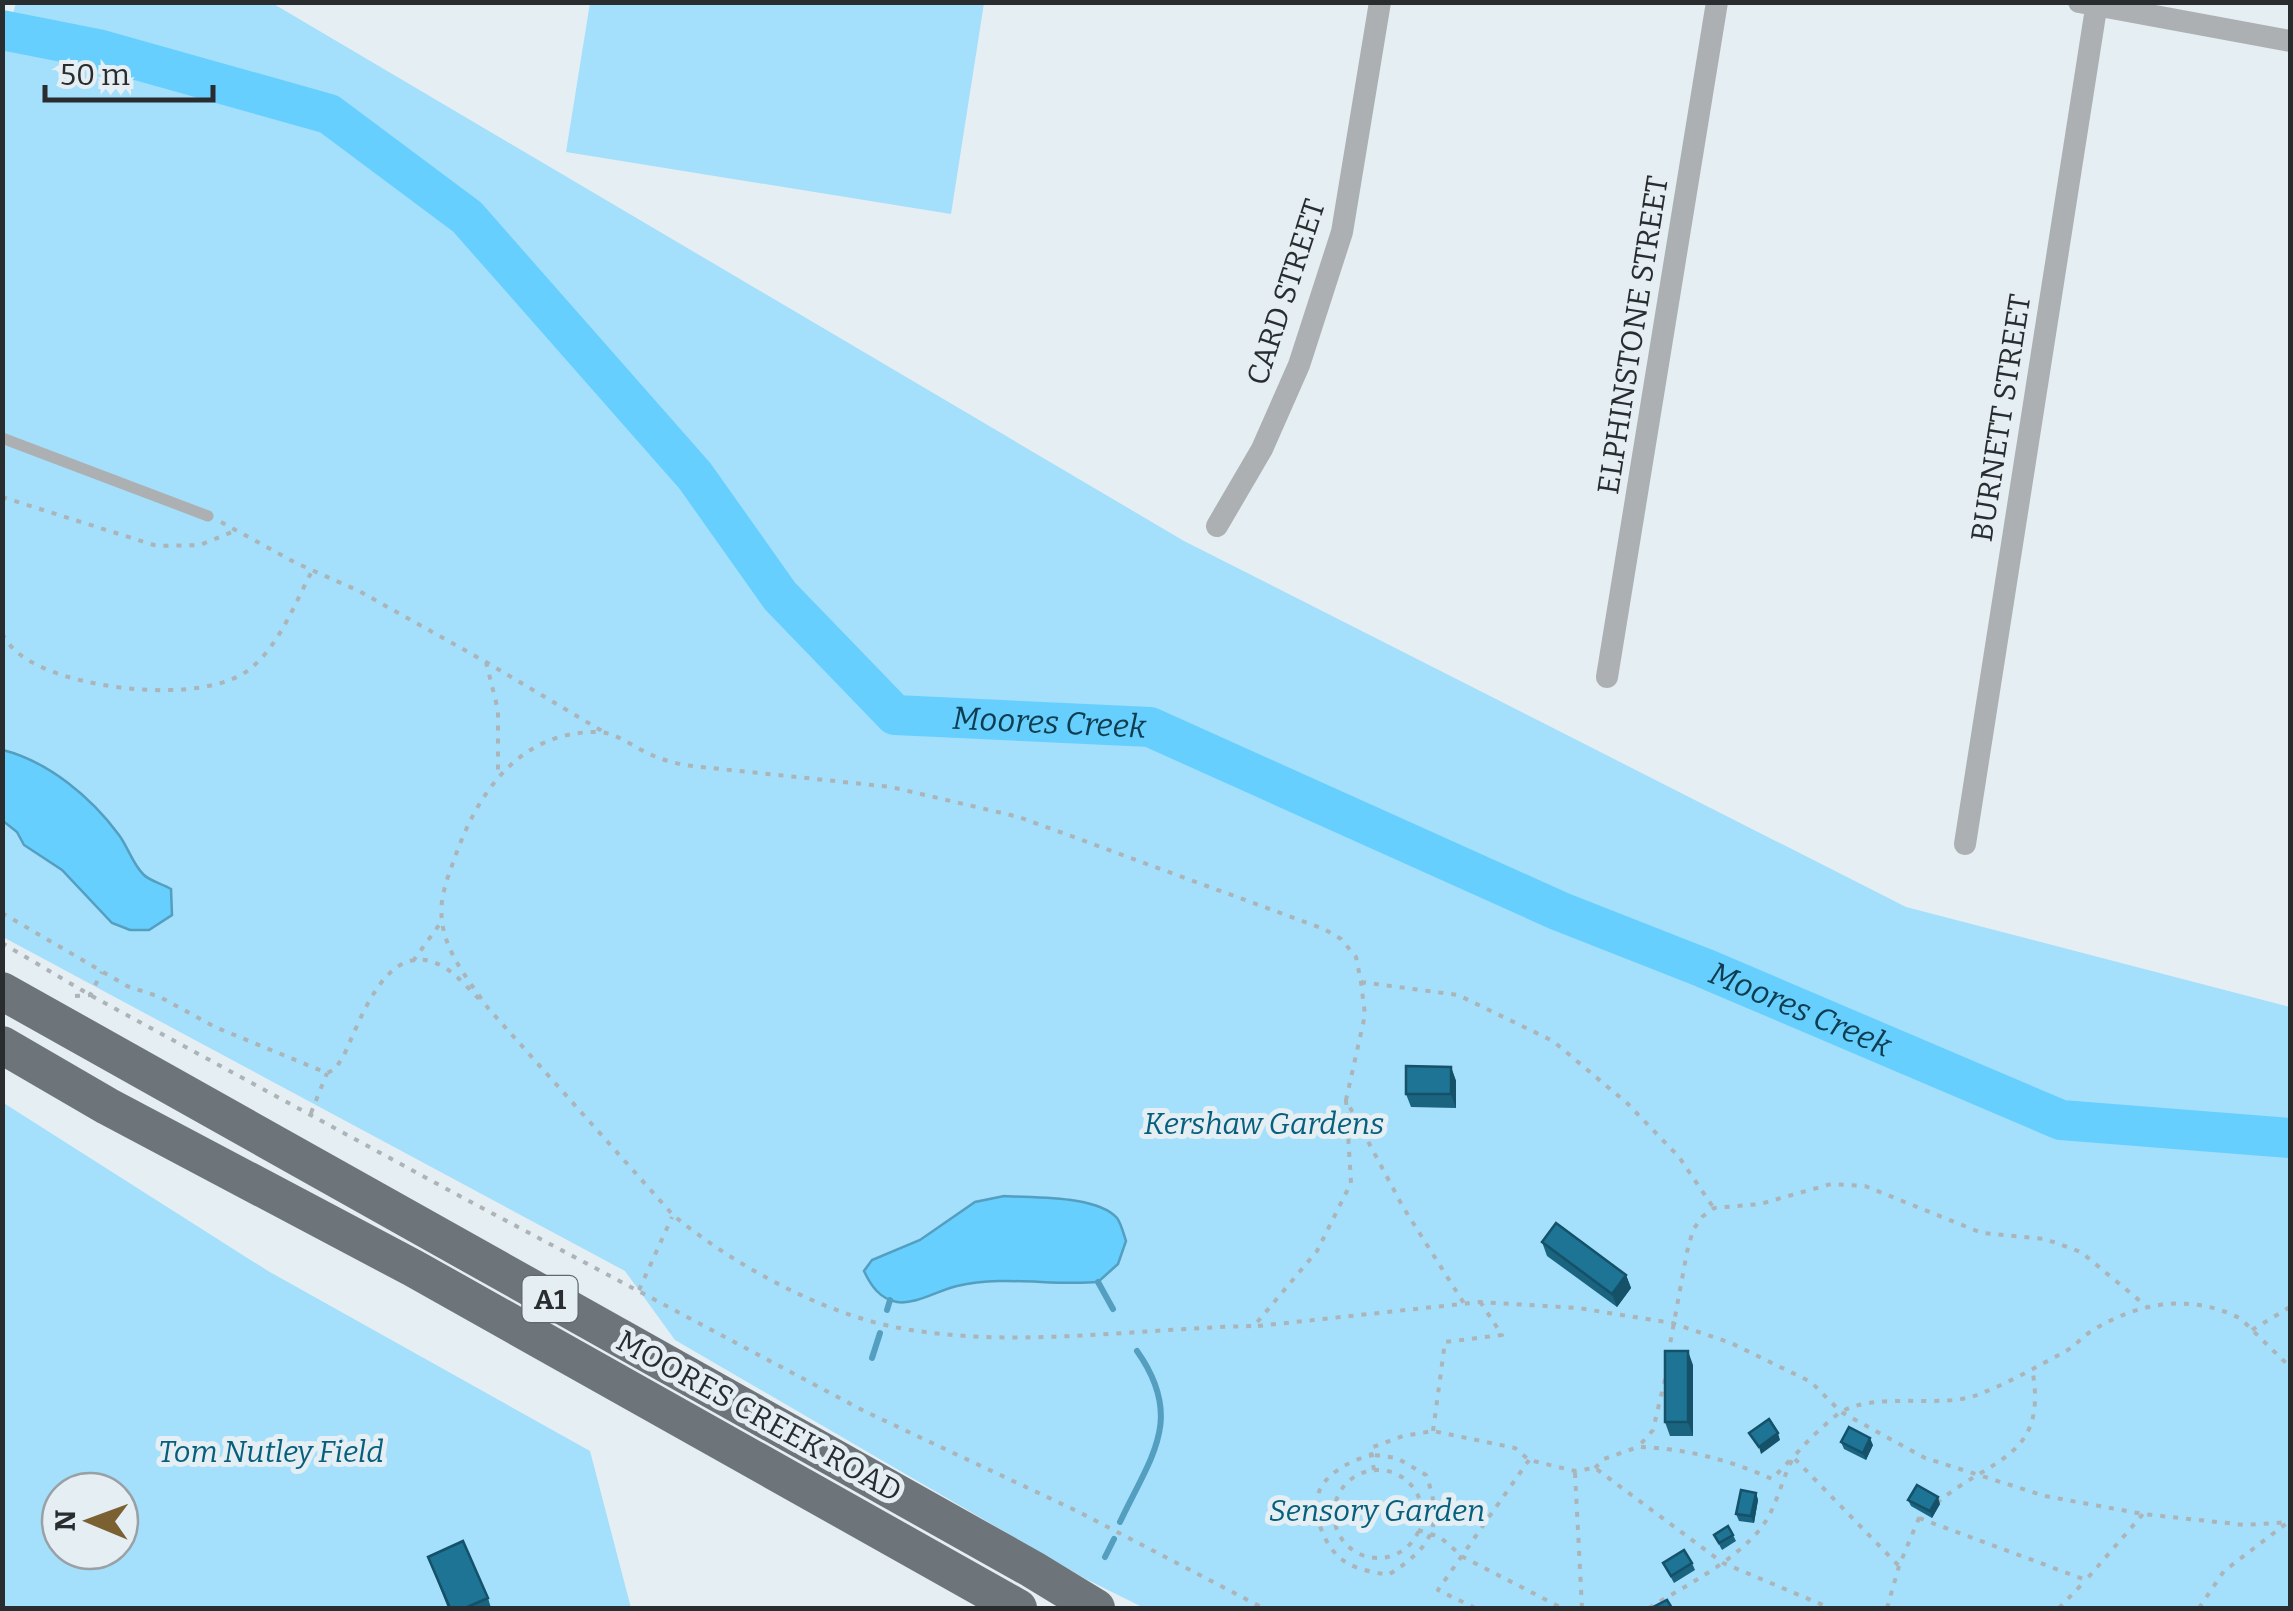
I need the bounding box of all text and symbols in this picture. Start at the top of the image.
scale bar [45,40,212,102]
text: 50 m [60,57,130,93]
street label: ELPHINSTONE STREET [1590,173,1676,497]
street label: CARD STREET [1239,195,1333,389]
street label: BURNETT STREET [1964,292,2038,544]
water label: Moores Creek [951,699,1148,746]
water label: Moores Creek [1704,954,1898,1065]
park label: Kershaw Gardens [1144,1106,1384,1142]
road number: A1 [522,1276,578,1322]
street label: MOORES CREEK ROAD [610,1323,908,1509]
park label: Tom Nutley Field [158,1434,384,1470]
north arrow [40,1471,140,1571]
park label: Sensory Garden [1269,1493,1485,1529]
text: N [49,1509,82,1532]

